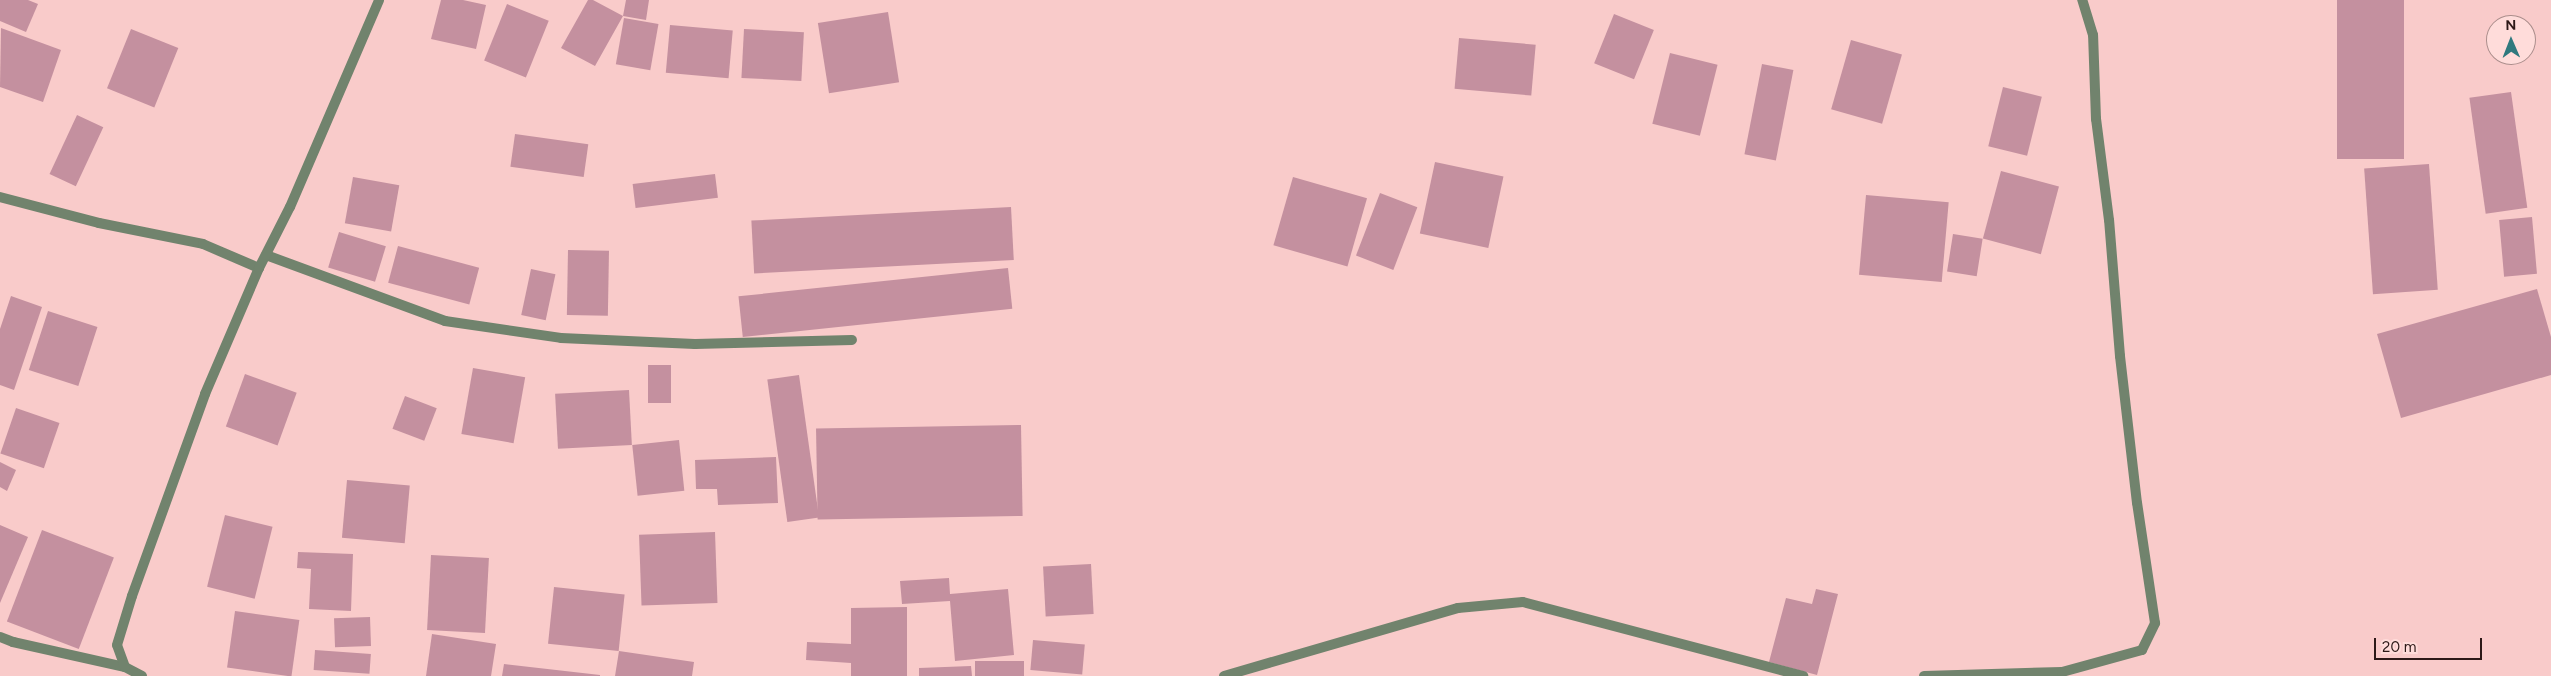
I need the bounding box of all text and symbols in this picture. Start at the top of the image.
north arrow [2486,15,2536,65]
text: N [2505,17,2516,34]
scale bar [2376,628,2484,660]
text: 20 m [2382,638,2416,656]

